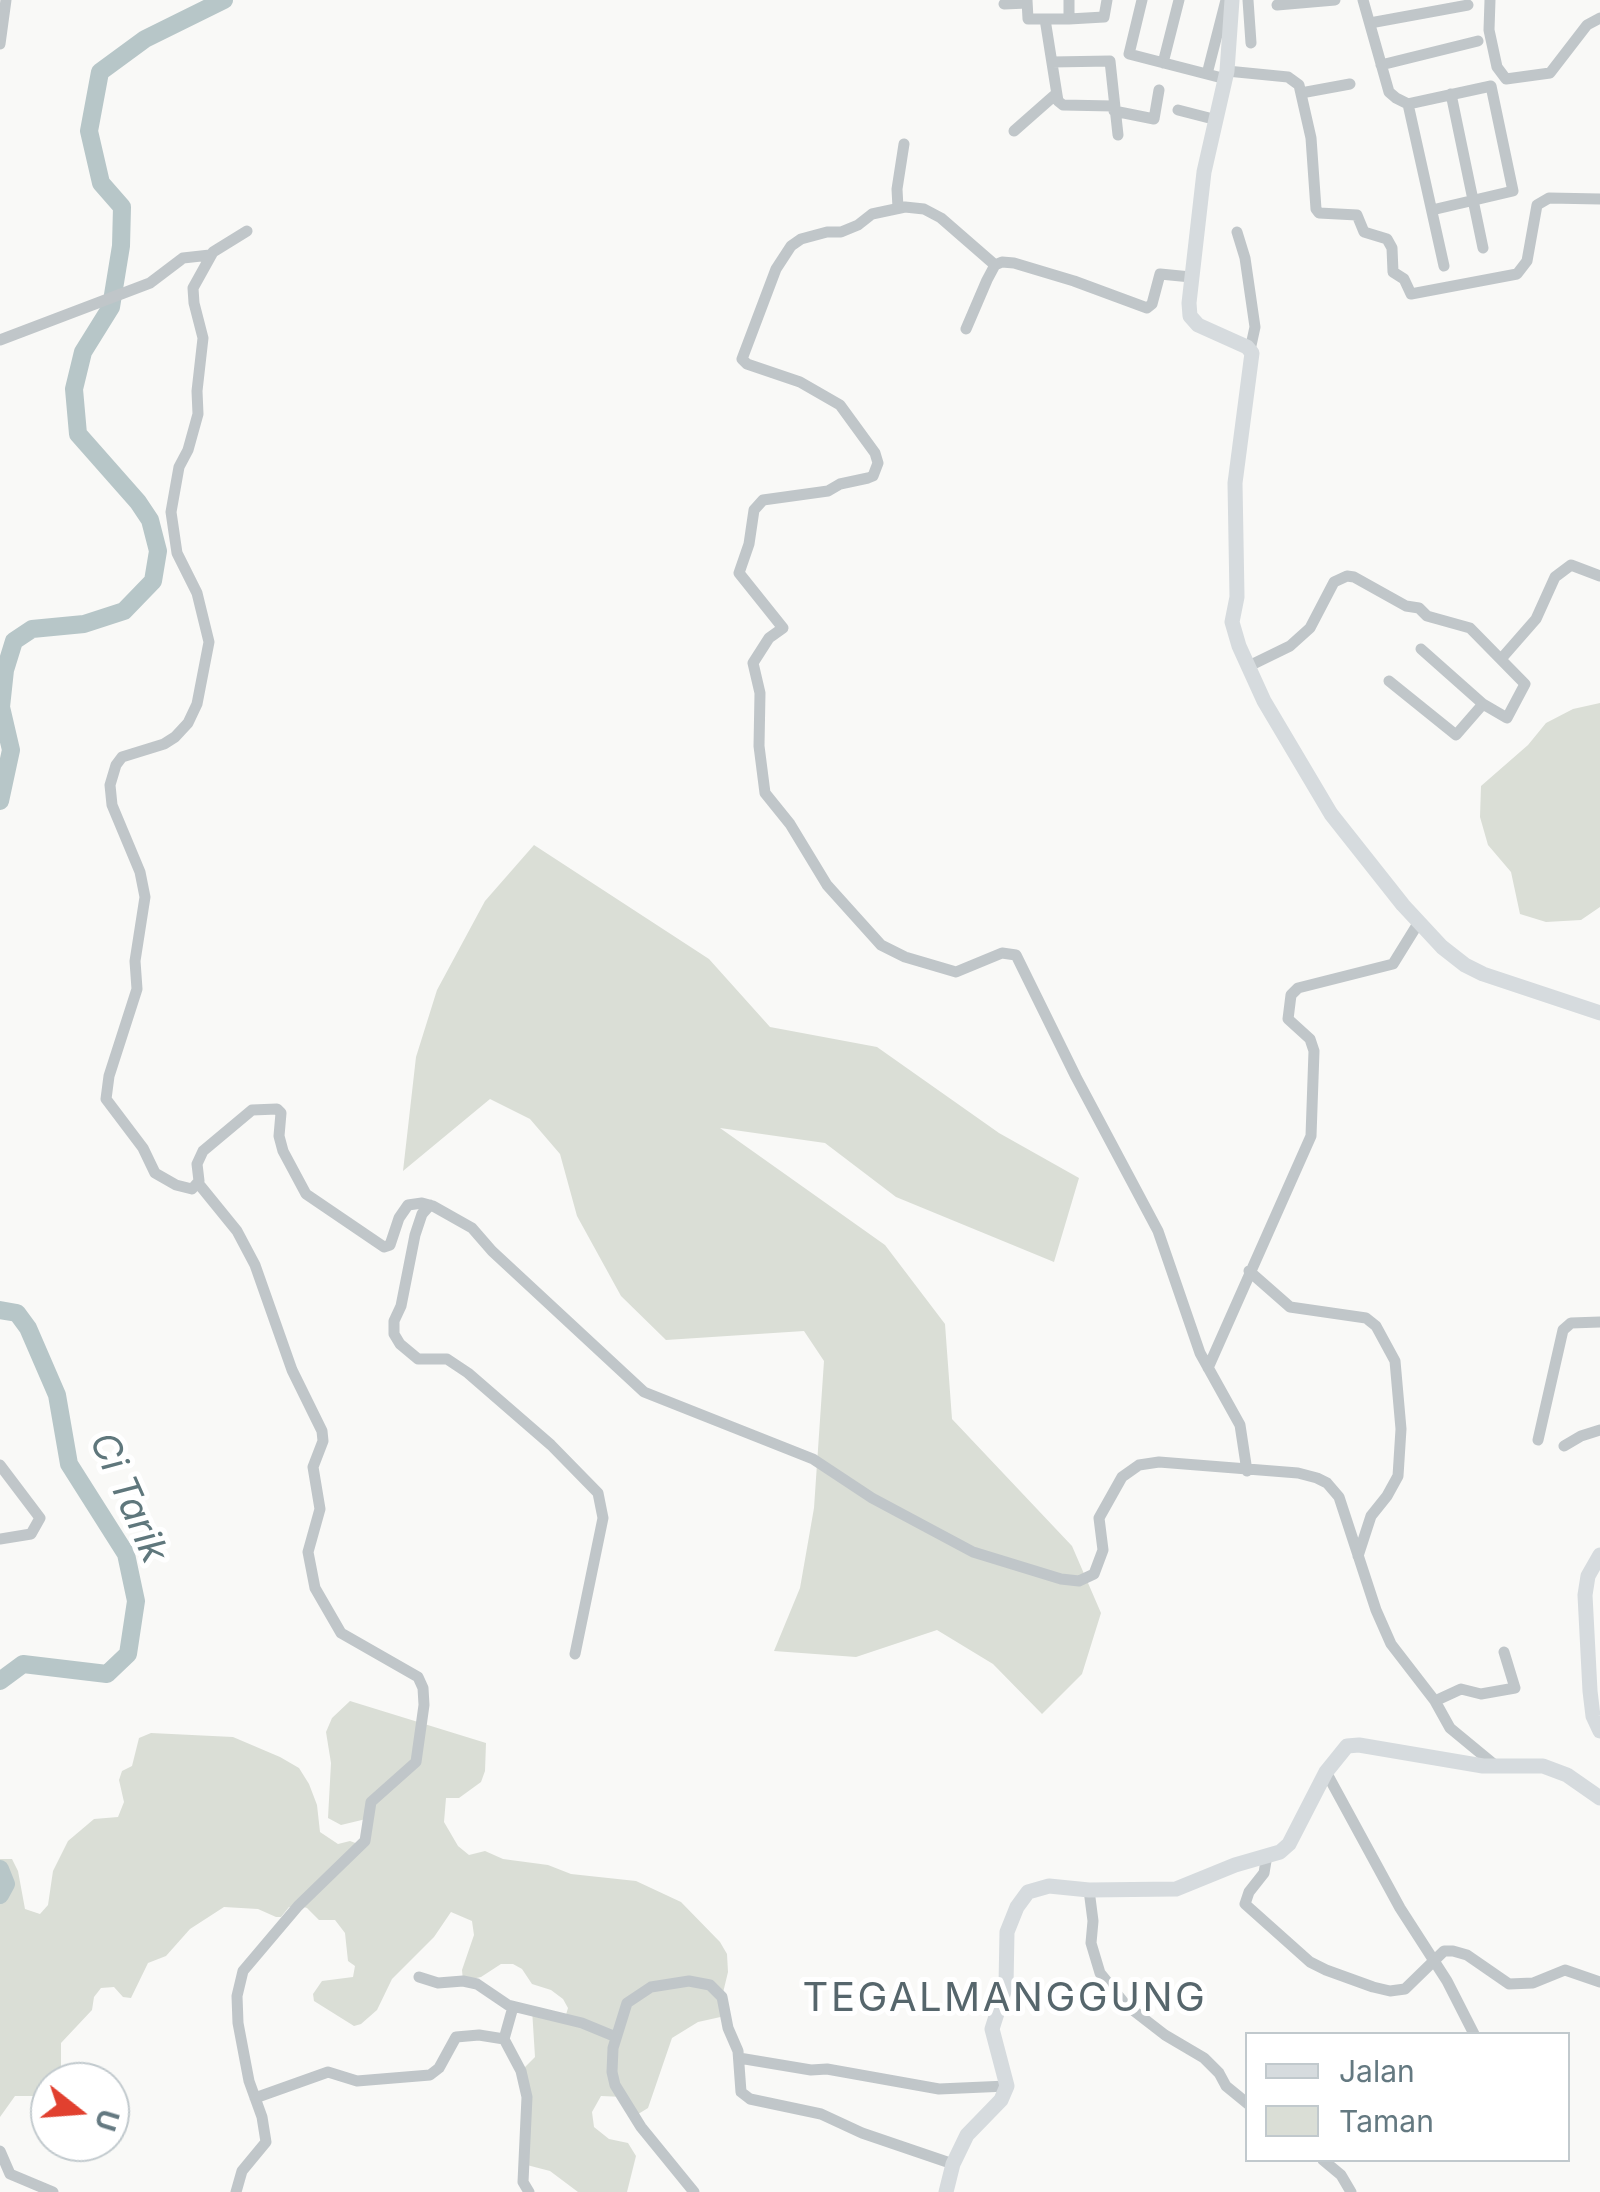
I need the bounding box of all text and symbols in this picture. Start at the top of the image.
water label: Ci Tarik [79,1426,177,1570]
district label: TEGALMANGGUNG [803,1975,1207,2023]
legend [1245,2032,1570,2162]
text: Jalan [1339,2053,1415,2089]
north arrow [30,2062,130,2162]
text: Taman [1339,2103,1434,2139]
text: U [88,2105,126,2135]

